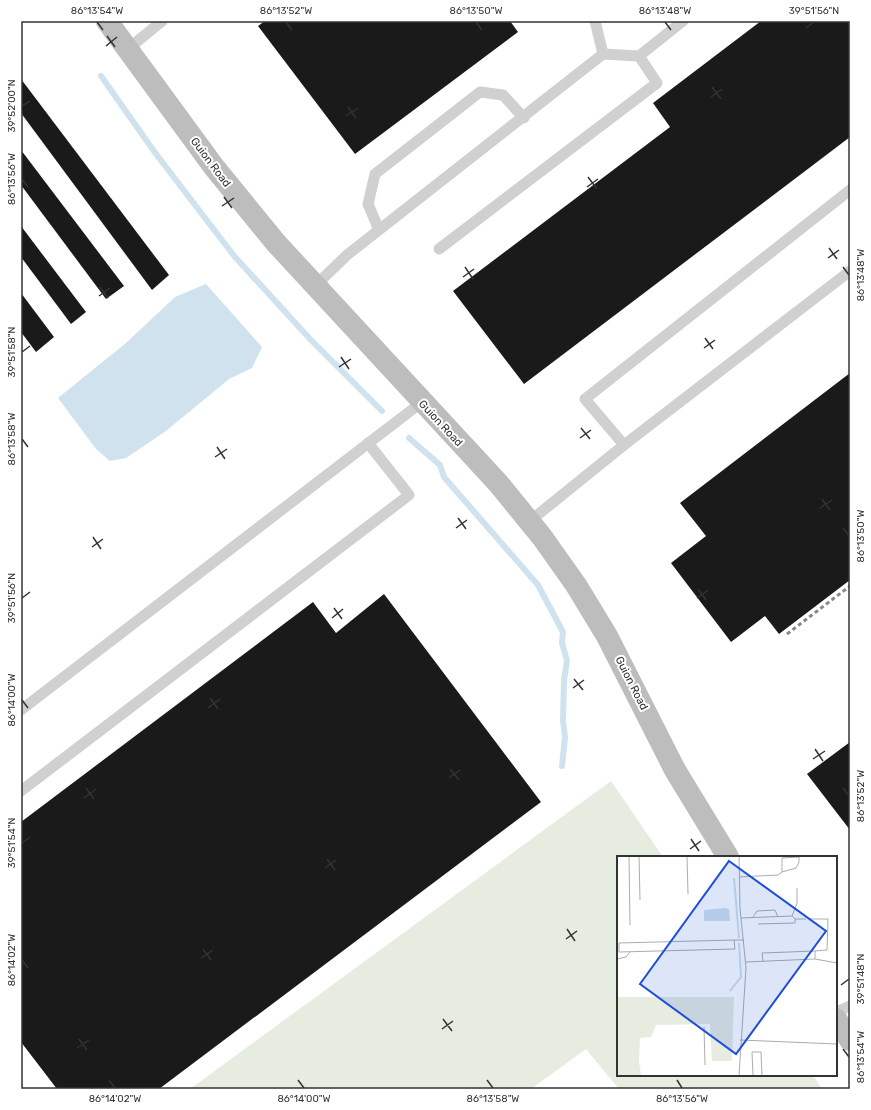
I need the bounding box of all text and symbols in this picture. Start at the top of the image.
text: 86°13'54"W [71,5,123,17]
text: 86°13'52"W [260,5,312,17]
text: 86°13'50"W [450,5,502,17]
text: 86°13'48"W [639,5,691,17]
text: 39°51'56"N [789,5,839,17]
text: 39°52'00"N [6,79,18,133]
street label: Guion Road [188,135,233,190]
text: 86°13'56"W [6,153,18,205]
text: 86°13'48"W [855,249,867,301]
text: 39°51'58"N [6,326,18,378]
street label: Guion Road [416,398,465,449]
text: 86°13'58"W [6,413,18,465]
text: 86°13'50"W [855,510,867,562]
text: 39°51'56"N [6,573,18,623]
street label: Guion Road [612,654,651,712]
text: 86°14'00"W [6,673,18,727]
text: 86°13'52"W [855,770,867,822]
text: 39°51'54"N [6,818,18,868]
inset map [617,856,837,1076]
text: 86°14'02"W [6,934,18,986]
text: 39°51'48"N [855,954,867,1004]
text: 86°13'54"W [855,1031,867,1083]
text: 86°14'02"W [89,1093,141,1105]
text: 86°14'00"W [277,1093,331,1105]
text: 86°13'58"W [467,1093,519,1105]
text: 86°13'56"W [656,1093,708,1105]

